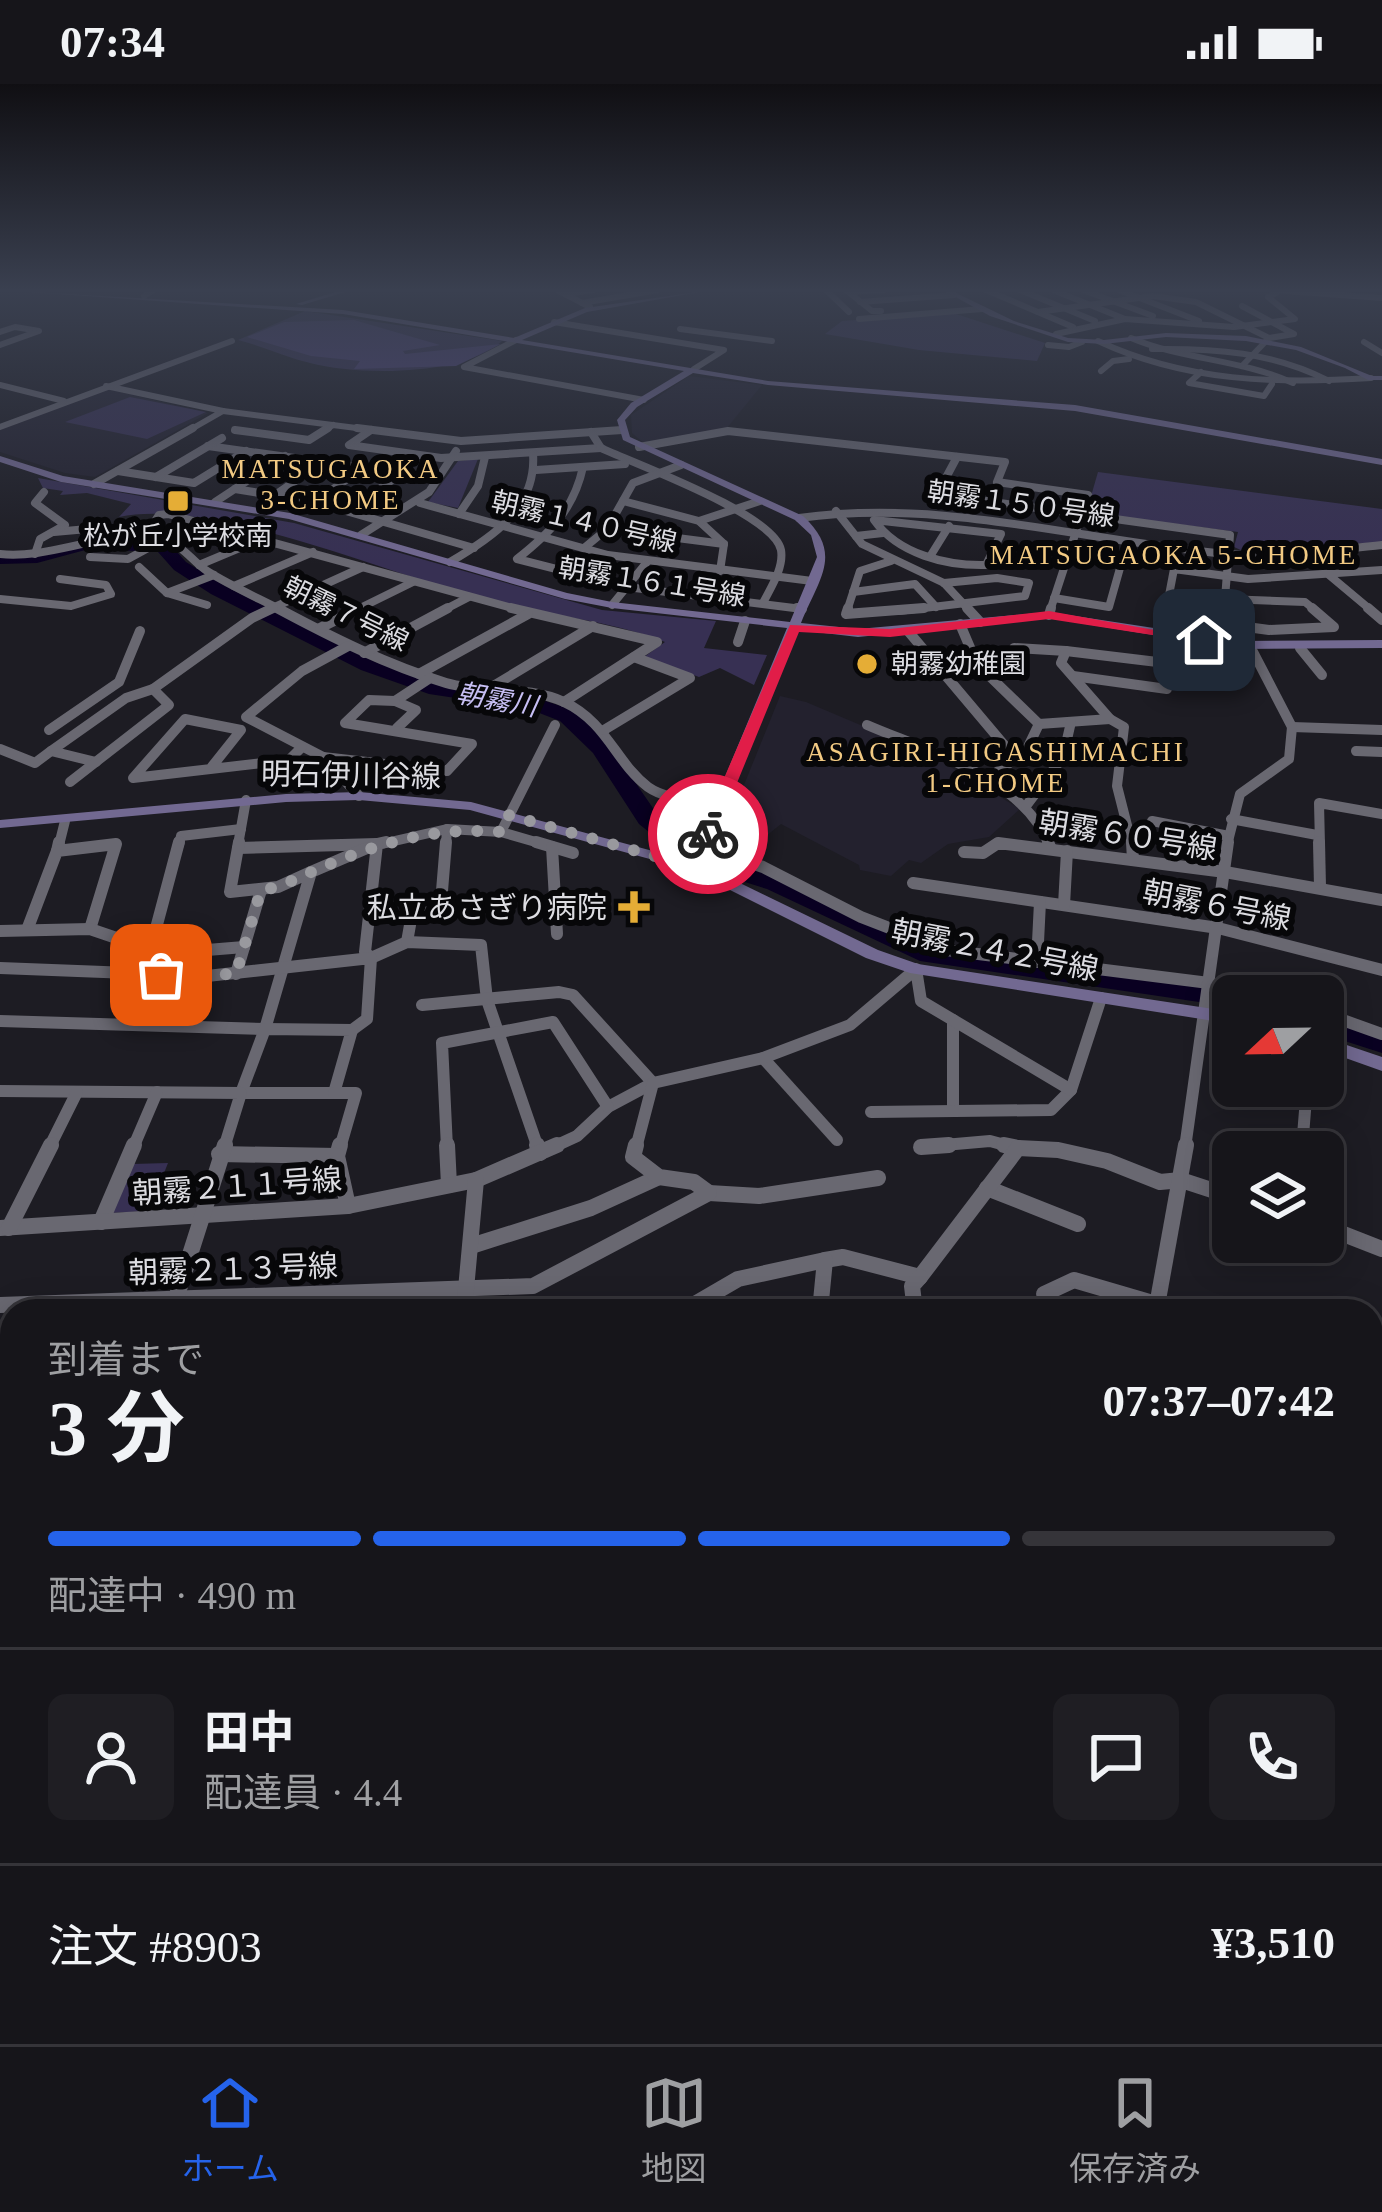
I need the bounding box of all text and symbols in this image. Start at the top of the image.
text: 07:34 [60,17,165,67]
district label: MATSUGAOKA 3-CHOME [221,454,441,515]
street label: 朝霧１５０号線 [925,476,1117,532]
street label: 朝霧１４０号線 [489,486,679,558]
marker: 松が丘小学校南 [165,488,191,514]
place label: 松が丘小学校南 [84,521,273,551]
district label: MATSUGAOKA 5-CHOME [990,540,1358,570]
street label: 朝霧１６１号線 [556,552,748,612]
street label: 朝霧７号線 [279,571,413,657]
pin [1153,589,1255,691]
icon: home [1171,607,1237,673]
place label: 朝霧幼稚園 [891,649,1026,679]
marker: 朝霧幼稚園 [854,651,880,677]
water label: 朝霧川 [455,678,542,722]
district label: ASAGIRI-HIGASHIMACHI 1-CHOME [806,737,1186,798]
street label: 明石伊川谷線 [261,757,441,793]
courier [648,774,768,894]
icon: bike [675,801,741,867]
street label: 朝霧６０号線 [1037,805,1219,865]
street label: 朝霧６号線 [1140,874,1294,936]
place label: 私立あさぎり病院 [367,891,607,924]
marker: 私立あさぎり病院 [618,891,650,923]
street label: 朝霧２４２号線 [889,914,1101,986]
pin [110,924,212,1026]
icon: bag [128,942,194,1008]
north arrow [1212,975,1344,1107]
map controls [1212,975,1344,1263]
button: layers [1212,1131,1344,1263]
street label: 朝霧２１１号線 [131,1162,343,1210]
street label: 朝霧２１３号線 [127,1249,339,1289]
text: 到着まで [48,1338,204,1381]
text: 07:37–07:42 [1103,1376,1335,1426]
text: 3 分 [48,1385,185,1472]
text: 配達中 · 490 m [48,1574,296,1617]
button: person [48,1694,174,1820]
button: chat [1053,1694,1179,1820]
button: phone [1209,1694,1335,1820]
text: 田中 [204,1708,294,1758]
text: 配達員 · 4.4 [204,1771,402,1814]
text: ¥3,510 [1211,1918,1335,1968]
text: 注文 #8903 [48,1922,262,1972]
tab: ホーム [181,2070,279,2190]
tab: 地図 [641,2070,707,2190]
tab: 保存済み [1069,2070,1201,2190]

